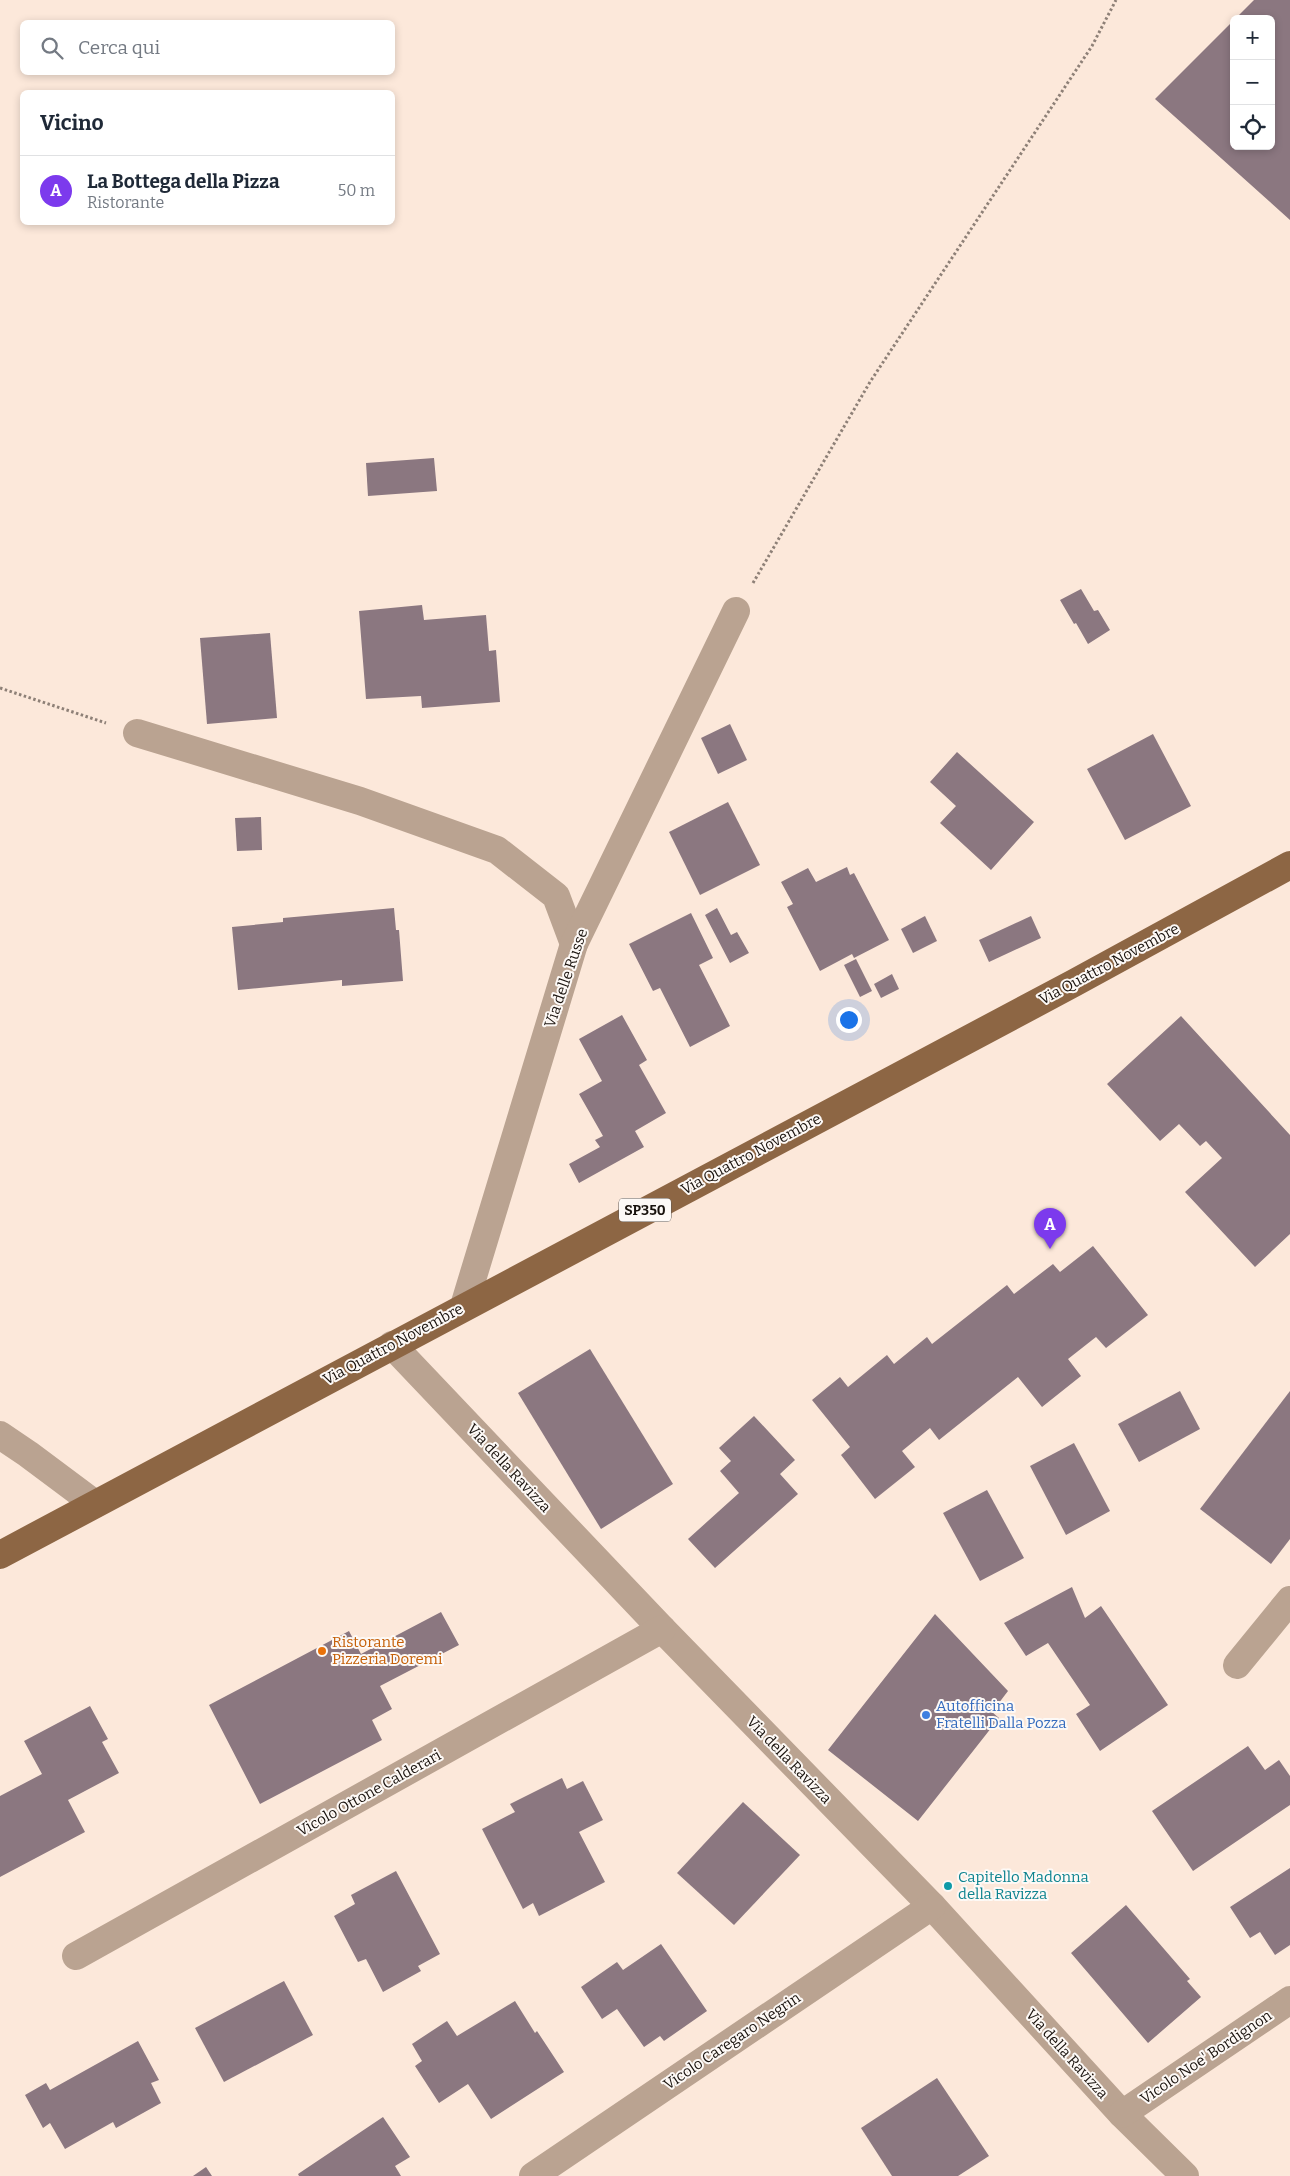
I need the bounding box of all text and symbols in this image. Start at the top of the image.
map controls [1230,15,1275,150]
button: + [1230,15,1275,60]
search box [20,20,395,75]
icon: search [38,34,66,62]
text: Cerca qui [78,36,160,59]
button: − [1230,60,1275,105]
button: locate [1230,105,1275,150]
text: Vicino [40,110,104,136]
text: La Bottega della Pizza [87,170,280,193]
text: A [50,181,62,200]
text: 50 m [338,181,375,200]
text: Ristorante [87,193,164,212]
street label: Via Quattro Novembre [1036,919,1182,1009]
street label: Via delle Russe [541,926,591,1030]
your location [836,1007,862,1033]
street label: Via Quattro Novembre [678,1109,824,1199]
road number: SP350 [619,1198,671,1222]
pin: A [1034,1208,1066,1249]
street label: Via Quattro Novembre [320,1299,466,1389]
street label: Via della Ravizza [463,1420,555,1516]
place label: Ristorante Pizzeria Doremi [332,1633,443,1668]
marker: Ristorante Pizzeria Doremi [316,1645,328,1657]
place label: Autofficina Fratelli Dalla Pozza [936,1697,1066,1732]
marker: Autofficina Fratelli Dalla Pozza [920,1709,932,1721]
street label: Via della Ravizza [743,1713,835,1807]
street label: Vicolo Ottone Calderari [294,1746,444,1840]
place label: Capitello Madonna della Ravizza [958,1868,1089,1903]
marker: Capitello Madonna della Ravizza [942,1880,954,1892]
street label: Vicolo Caregaro Negrin [660,1988,804,2093]
street label: Via della Ravizza [1022,2006,1112,2102]
street label: Vicolo Noe' Bordignon [1137,2006,1276,2108]

